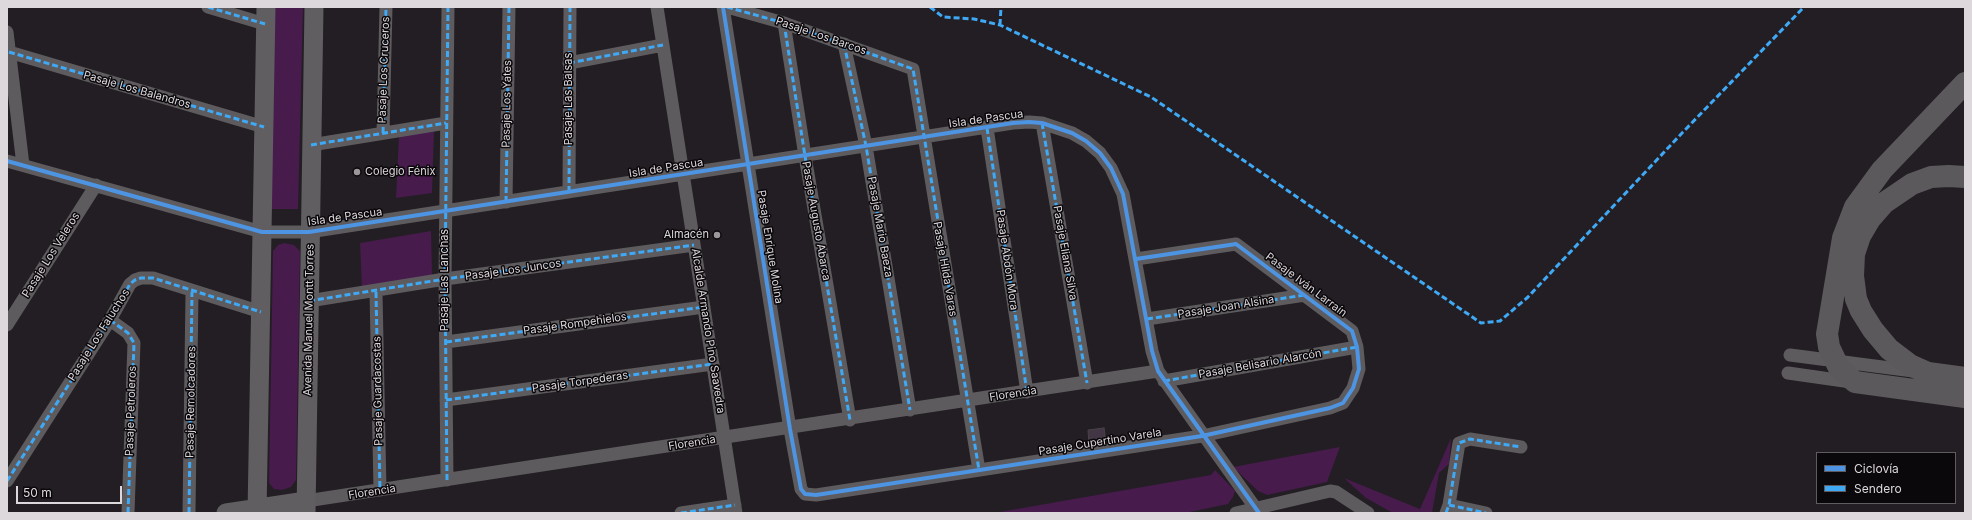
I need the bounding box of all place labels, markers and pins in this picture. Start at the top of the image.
place label: Colegio Fénix [365,165,435,179]
marker: Colegio Fénix [352,167,362,177]
place label: Almacén [664,228,709,242]
marker: Almacén [712,230,722,240]

